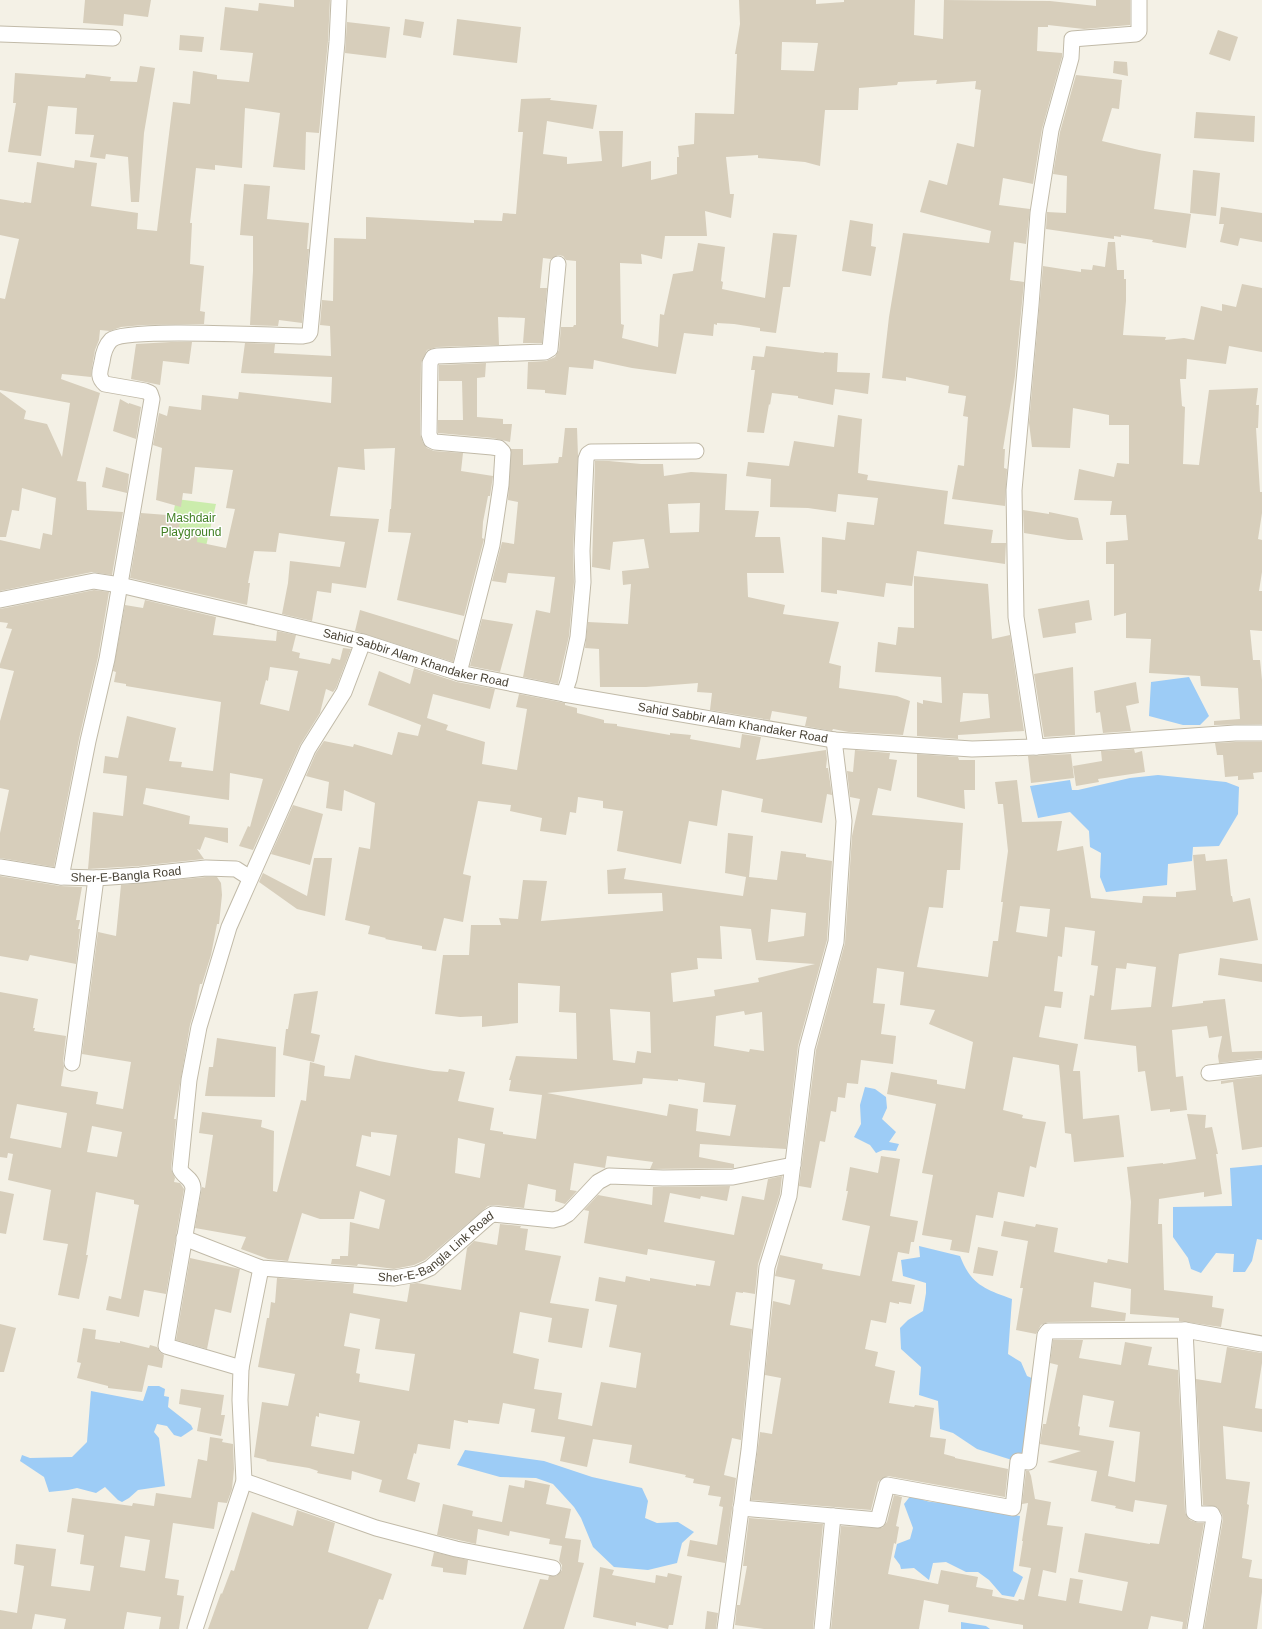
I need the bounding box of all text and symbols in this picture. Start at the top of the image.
park label: Mashdair Playground [161,511,221,539]
street label: Sahid Sabbir Alam Khandaker Road [321,626,510,690]
street label: Sahid Sabbir Alam Khandaker Road [637,700,829,746]
street label: Sher-E-Bangla Road [71,864,182,885]
street label: Sher-E-Bangla Link Road [377,1208,496,1285]

